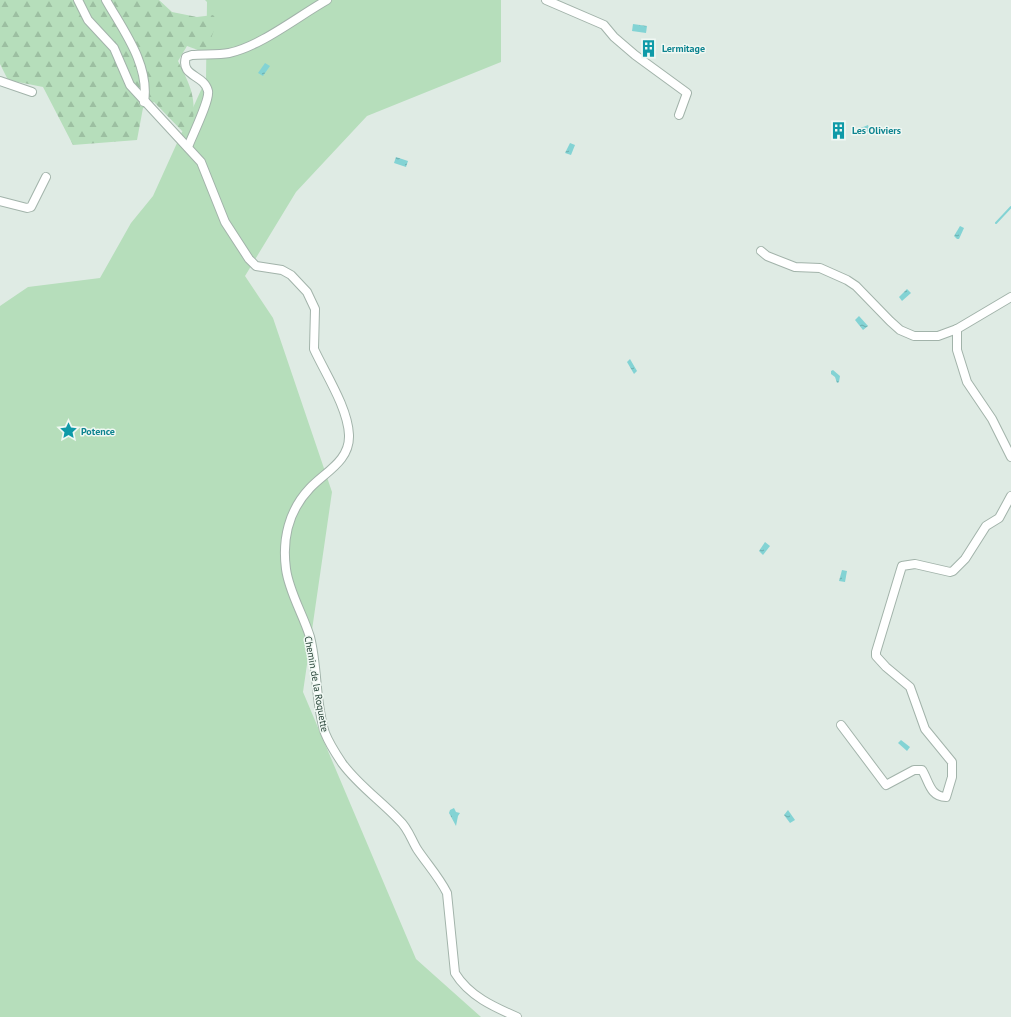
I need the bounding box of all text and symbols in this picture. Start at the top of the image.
building icon: Lermitage [639,38,659,58]
place label: Lermitage [662,42,705,55]
building icon: Les Oliviers [829,120,849,140]
place label: Les Oliviers [852,124,901,137]
place icon: Potence [58,421,78,441]
place label: Potence [81,425,115,438]
street label: Chemin de la Roquette [302,635,331,733]

